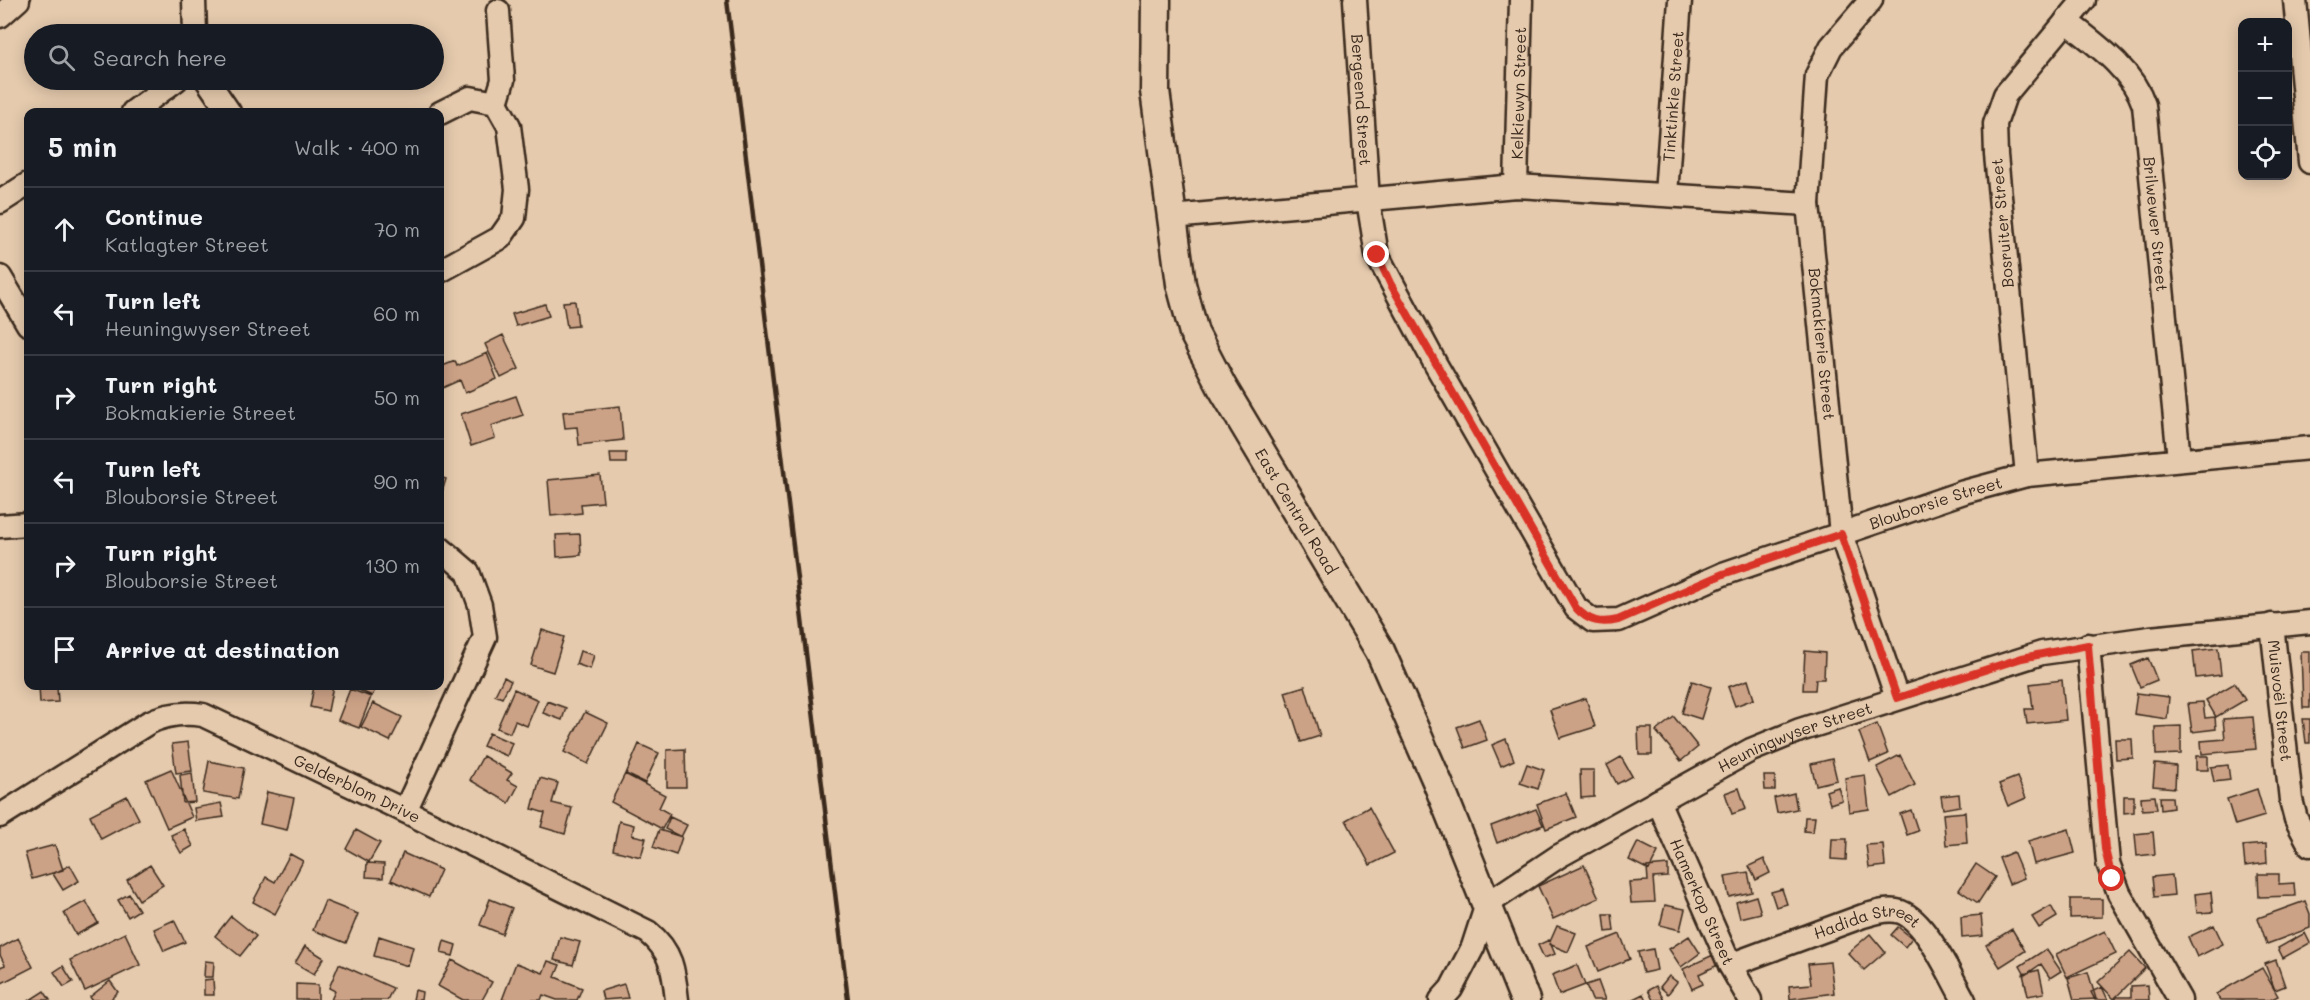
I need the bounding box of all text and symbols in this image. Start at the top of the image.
map controls [2238,18,2292,180]
button: + [2238,18,2292,72]
search box [24,24,444,90]
street label: Kelkiewyn Street [1506,26,1530,160]
street label: Tinktinkie Street [1657,30,1688,163]
street label: Bergeend Street [1347,33,1377,166]
icon: search [45,41,78,74]
text: Search here [93,43,227,72]
button: − [2238,72,2292,126]
button: locate [2238,126,2292,180]
text: 5 min [48,130,117,164]
text: Walk · 400 m [294,134,420,160]
street label: Brilwewer Street [2139,156,2173,293]
street label: Bosruiter Street [1985,157,2018,289]
text: Continue [105,202,203,231]
icon: ahead [48,213,81,246]
text: 70 m [374,216,420,242]
text: Katlagter Street [105,231,269,257]
route end [1363,241,1389,267]
street label: Bokmakierie Street [1804,267,1841,421]
text: Turn left [105,286,201,315]
icon: left [48,297,81,330]
text: 60 m [373,300,420,326]
text: Heuningwyser Street [105,315,311,341]
text: Turn right [105,370,217,399]
icon: right [48,381,81,414]
text: 50 m [374,384,420,410]
text: Bokmakierie Street [105,399,296,425]
street label: East Central Road [1251,444,1343,578]
text: Turn left [105,454,201,483]
icon: left [48,465,81,498]
text: 90 m [374,468,420,494]
street label: Blouborsie Street [1866,471,2004,534]
text: Blouborsie Street [105,483,278,509]
text: Turn right [105,538,217,567]
icon: right [48,549,81,582]
text: 130 m [365,552,420,578]
text: Blouborsie Street [105,567,278,593]
icon: arrive [48,633,81,666]
text: Arrive at destination [105,635,340,664]
street label: Muisvoël Street [2264,639,2298,762]
street label: Heuningwyser Street [1714,697,1875,776]
street label: Gelderblom Drive [291,749,424,827]
street label: Hamerkop Street [1666,835,1740,968]
route start [2098,865,2124,891]
street label: Hadida Street [1810,899,1926,943]

